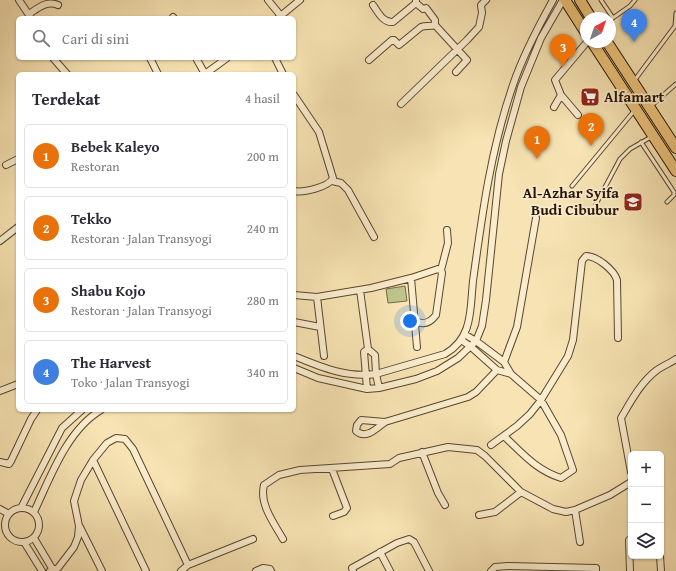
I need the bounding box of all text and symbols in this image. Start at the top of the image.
pin: 4 [621,9,647,42]
north arrow [580,12,616,48]
search box [16,16,296,60]
icon: search [30,27,52,49]
text: Cari di sini [62,28,129,49]
pin: 3 [550,34,576,67]
text: Terdekat [32,86,100,111]
supermarket icon: Alfamart [579,86,601,108]
place label: Alfamart [604,86,665,107]
text: 4 hasil [245,89,280,108]
pin: 2 [578,113,604,146]
pin: 1 [524,126,550,159]
text: Bebek Kaleyo [71,136,160,157]
text: 1 [43,147,49,166]
text: 200 m [247,147,279,166]
text: Restoran [71,157,120,176]
place label: Al-Azhar Syifa Budi Cibubur [523,182,619,220]
school or university icon: Al-Azhar Syifa Budi Cibubur [622,191,644,213]
text: Tekko [71,208,111,229]
text: 2 [43,219,49,238]
text: 240 m [247,219,279,238]
text: Restoran · Jalan Transyogi [71,229,212,248]
text: Shabu Kojo [71,280,145,301]
text: 3 [43,291,49,310]
text: 280 m [247,291,279,310]
text: Restoran · Jalan Transyogi [71,301,212,320]
your location [400,311,420,331]
text: The Harvest [71,352,151,373]
text: 4 [43,363,49,382]
text: 340 m [247,363,279,382]
text: Toko · Jalan Transyogi [71,373,190,392]
map controls [628,451,664,559]
button: + [628,451,664,487]
button: − [628,487,664,523]
button: layers [628,523,664,559]

